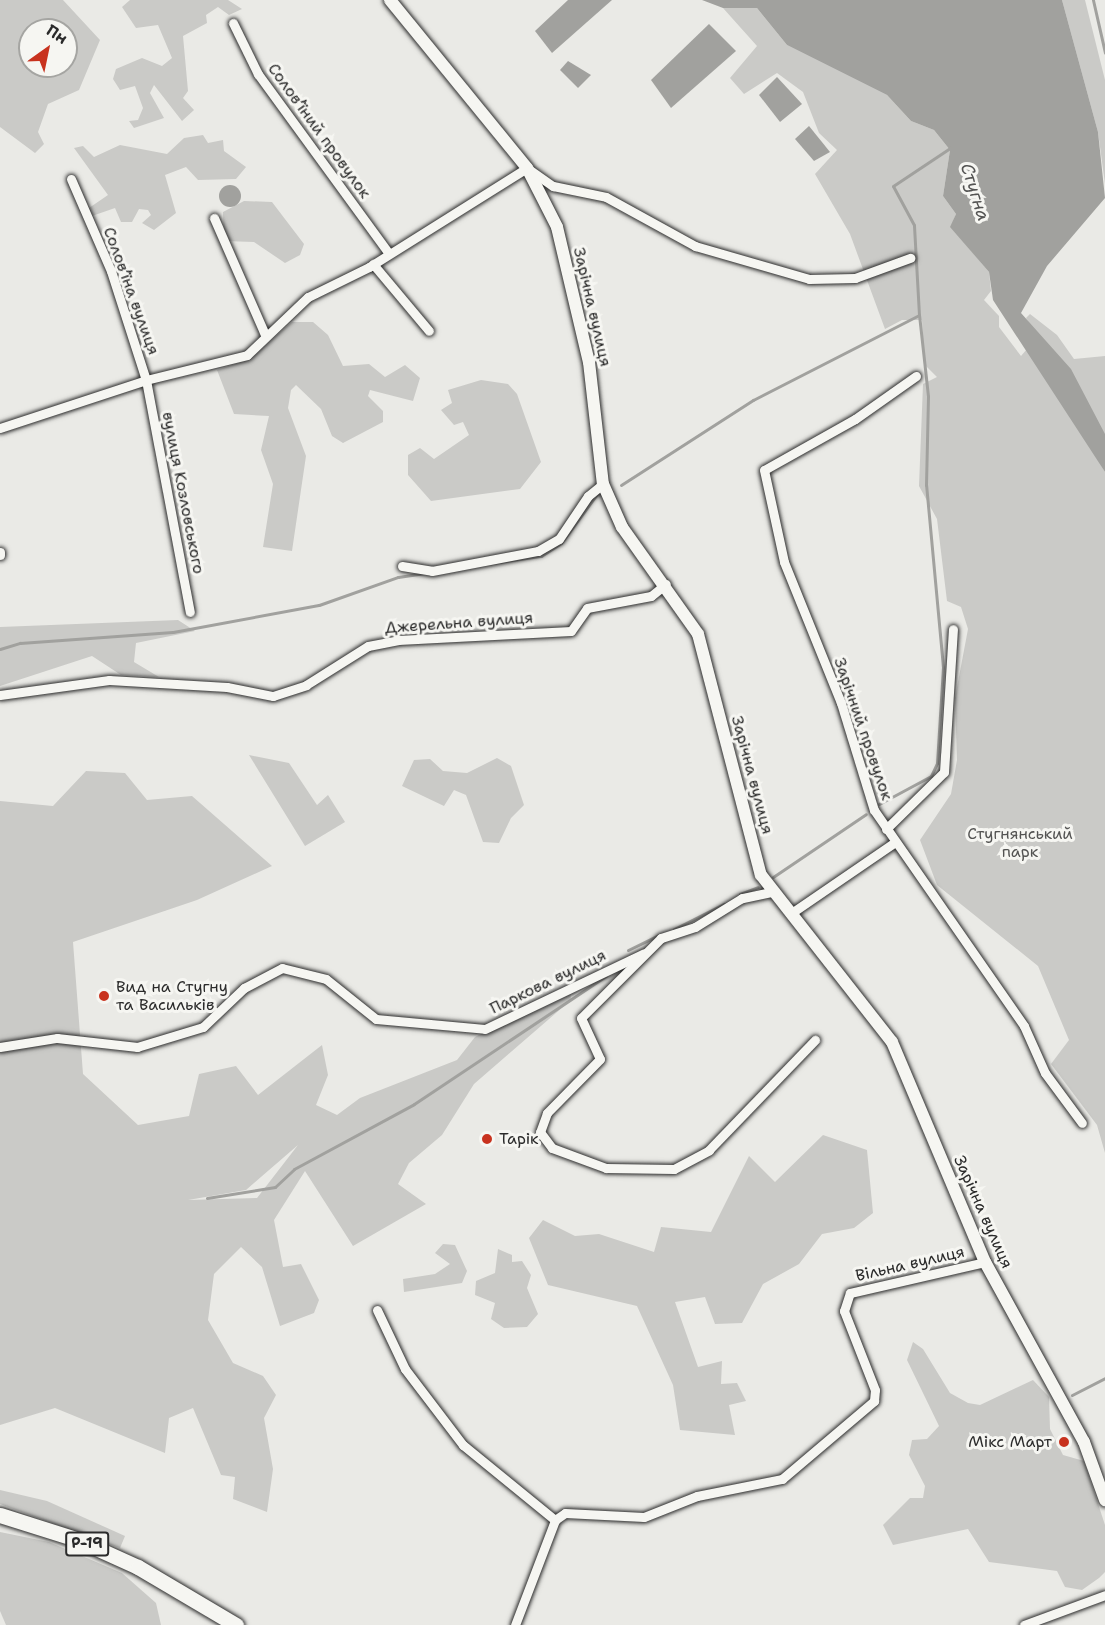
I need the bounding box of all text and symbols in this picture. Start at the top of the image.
north arrow [18,18,78,78]
text: Пн [42,20,72,49]
street label: Соловʼїний провулок [264,60,374,202]
water label: Стугна [956,160,994,224]
street label: Соловʼїна вулиця [99,225,163,357]
street label: Зарічна вулиця [569,246,615,368]
street label: вулиця Козловського [158,410,208,576]
street label: Джерельна вулиця [384,608,534,638]
street label: Зарічний провулок [830,655,896,803]
street label: Зарічна вулиця [727,714,777,836]
park label: Стугнянський парк [967,824,1073,862]
street label: Паркова вулиця [487,946,609,1018]
place label: Вид на Стугну та Васильків [116,977,228,1015]
marker: Вид на Стугну та Васильків [97,989,111,1003]
place label: Тарік [499,1129,539,1149]
marker: Тарік [480,1132,494,1146]
street label: Зарічна вулиця [949,1153,1017,1271]
street label: Вільна вулиця [854,1242,966,1286]
place label: Мікс Март [968,1432,1052,1452]
marker: Мікс Март [1057,1435,1071,1449]
road number: Р-19 [64,1532,110,1556]

